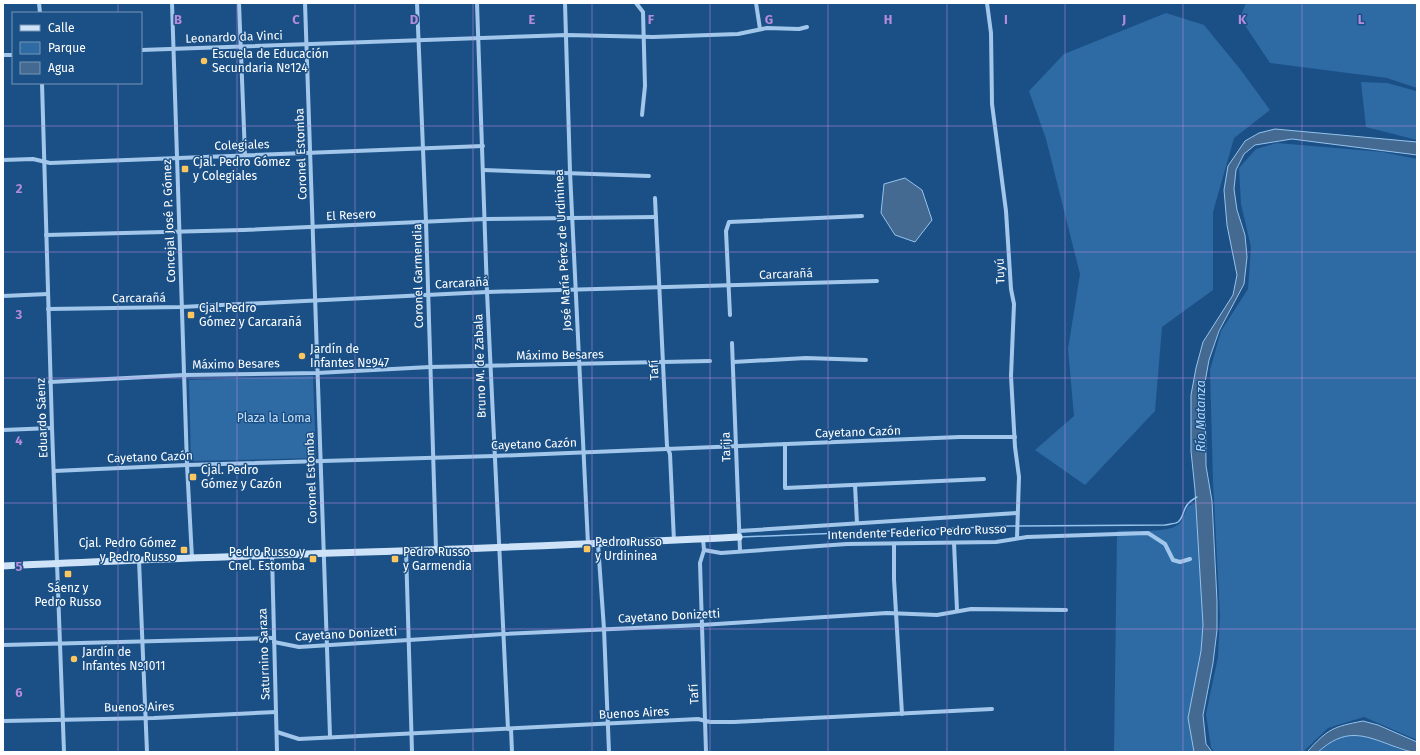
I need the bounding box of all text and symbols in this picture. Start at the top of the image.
legend [12,12,142,84]
text: B [174,12,182,27]
text: C [292,12,300,27]
text: D [410,12,419,27]
text: E [529,12,536,27]
text: F [648,12,655,27]
text: G [765,12,773,27]
text: H [884,12,892,27]
text: I [1004,12,1008,27]
text: J [1121,12,1126,27]
text: K [1238,12,1247,27]
text: L [1358,12,1365,27]
text: Calle [48,21,75,35]
street label: Leonardo da Vinci [185,28,283,46]
text: Parque [48,41,86,55]
place label: Escuela de Educación Secundaria Nº124 [212,47,329,75]
marker: Escuela de Educación Secundaria Nº124 [199,56,209,66]
text: Agua [48,61,75,75]
street label: Coronel Estomba [292,108,310,200]
street label: Colegiales [214,137,270,153]
place label: Cjal. Pedro Gómez y Colegiales [193,155,290,183]
street label: Concejal José P. Gómez [160,159,178,283]
marker: Cjal. Pedro Gómez y Colegiales [180,164,190,174]
street label: José María Pérez de Urdininea [552,169,574,331]
text: 2 [16,181,23,196]
street label: El Resero [326,207,376,223]
street label: Coronel Garmendia [410,224,426,328]
street label: Tuyú [993,258,1007,284]
street label: Carcarañá [759,266,813,282]
street label: Carcarañá [435,275,489,291]
street label: Carcarañá [112,291,166,305]
place label: Cjal. Pedro Gómez y Carcarañá [199,301,302,329]
text: 3 [15,307,23,322]
marker: Cjal. Pedro Gómez y Carcarañá [186,310,196,320]
street label: Bruno M. de Zabala [471,314,489,418]
place label: Jardín de Infantes Nº947 [310,342,389,370]
street label: Máximo Besares [516,347,604,363]
marker: Jardín de Infantes Nº947 [297,351,307,361]
street label: Máximo Besares [192,356,280,372]
street label: Tafí [646,359,662,380]
street label: Eduardo Sáenz [34,378,50,458]
water label: Río Matanza [1193,380,1208,452]
park label: Plaza la Loma [237,411,311,425]
street label: Cayetano Cazón [815,424,901,440]
street label: Coronel Estomba [302,432,320,524]
street label: Tarija [718,432,734,462]
text: 4 [15,433,23,448]
street label: Cayetano Cazón [491,436,577,452]
street label: Cayetano Cazón [107,449,193,465]
place label: Cjal. Pedro Gómez y Cazón [201,463,282,491]
marker: Cjal. Pedro Gómez y Cazón [188,472,198,482]
street label: Intendente Federico Pedro Russo [827,522,1007,542]
place label: Pedro Russo y Urdininea [595,535,662,563]
place label: Cjal. Pedro Gómez y Pedro Russo [79,536,176,564]
marker: Pedro Russo y Urdininea [582,544,592,554]
marker: Cjal. Pedro Gómez y Pedro Russo [179,545,189,555]
place label: Pedro Russo y Cnel. Estomba [228,545,305,573]
place label: Pedro Russo y Garmendia [403,545,472,573]
marker: Pedro Russo y Cnel. Estomba [308,554,318,564]
marker: Pedro Russo y Garmendia [390,554,400,564]
text: 5 [16,559,23,574]
marker: Sáenz y Pedro Russo [63,569,73,579]
place label: Sáenz y Pedro Russo [34,581,102,609]
street label: Cayetano Donizetti [618,606,720,626]
street label: Saturnino Saraza [255,608,273,700]
street label: Cayetano Donizetti [295,624,397,644]
place label: Jardín de Infantes Nº1011 [82,645,165,673]
marker: Jardín de Infantes Nº1011 [69,654,79,664]
street label: Tafí [686,683,702,704]
text: 6 [15,685,23,700]
street label: Buenos Aires [104,699,175,715]
street label: Buenos Aires [599,704,670,722]

